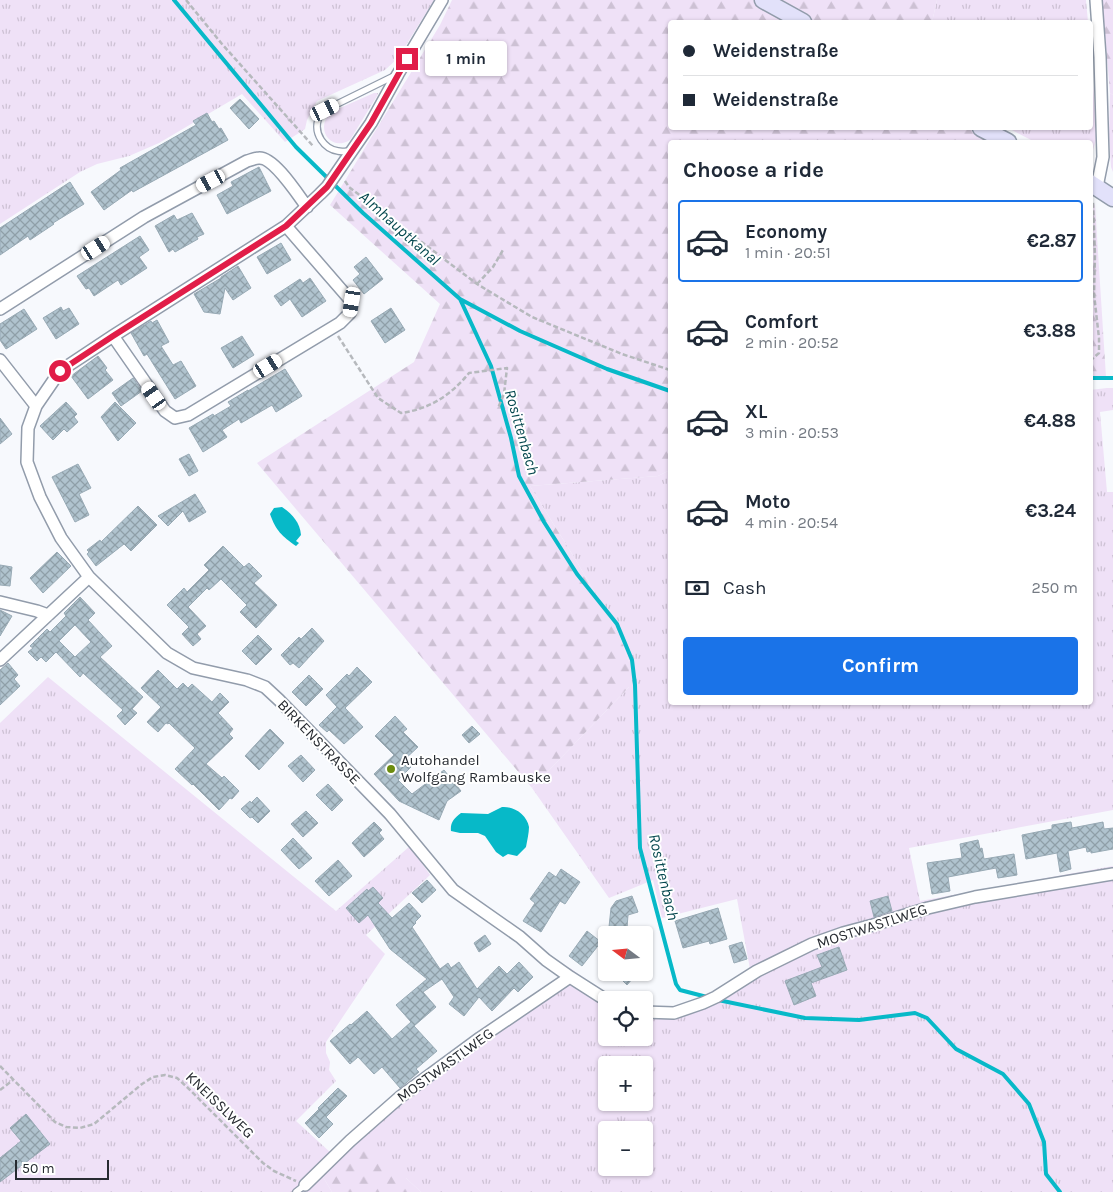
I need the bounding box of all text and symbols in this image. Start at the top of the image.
text: Weidenstraße [713,40,839,62]
callout: 1 min [424,42,507,76]
route end [396,48,418,70]
text: 1 min [446,49,486,68]
text: Weidenstraße [713,89,839,111]
car [308,97,341,123]
text: Choose a ride [683,157,824,183]
car [194,167,227,195]
water label: Almhauptkanal [356,187,444,269]
icon: car [685,219,730,264]
text: Economy [745,221,827,243]
text: €2.87 [1027,230,1076,252]
car [79,234,112,262]
text: 1 min · 20:51 [745,243,831,262]
car [342,286,361,318]
icon: car [685,309,730,354]
text: Comfort [745,311,819,333]
text: €3.88 [1023,320,1076,342]
text: 2 min · 20:52 [745,333,839,352]
car [251,352,284,380]
route start [49,360,71,382]
car [139,379,168,413]
water label: Rosittenbach [501,387,543,477]
icon: car [685,399,730,444]
text: XL [745,401,767,423]
text: €4.88 [1024,410,1076,432]
text: 3 min · 20:53 [745,423,839,442]
icon: car [685,489,730,534]
text: Moto [745,491,791,513]
text: €3.24 [1025,500,1076,522]
text: 4 min · 20:54 [745,513,838,532]
icon: cash [683,574,711,602]
text: Cash [723,577,767,599]
text: 250 m [1031,578,1078,597]
button: Confirm [683,637,1078,695]
street label: BIRKENSTRASSE [274,696,364,788]
place label: Autohandel Wolfgang Rambauske [401,751,551,786]
marker: Autohandel Wolfgang Rambauske [385,763,397,775]
water label: Rosittenbach [645,832,683,922]
street label: MOSTWASTLWEG [815,900,929,952]
north arrow [598,926,652,981]
map controls [598,926,653,1176]
button: locate [598,991,653,1046]
street label: MOSTWASTLWEG [393,1024,497,1106]
button: + [598,1056,653,1111]
street label: KNEISSLWEG [182,1068,258,1142]
button: − [598,1121,653,1176]
scale bar [15,1157,109,1180]
text: 50 m [22,1160,55,1177]

